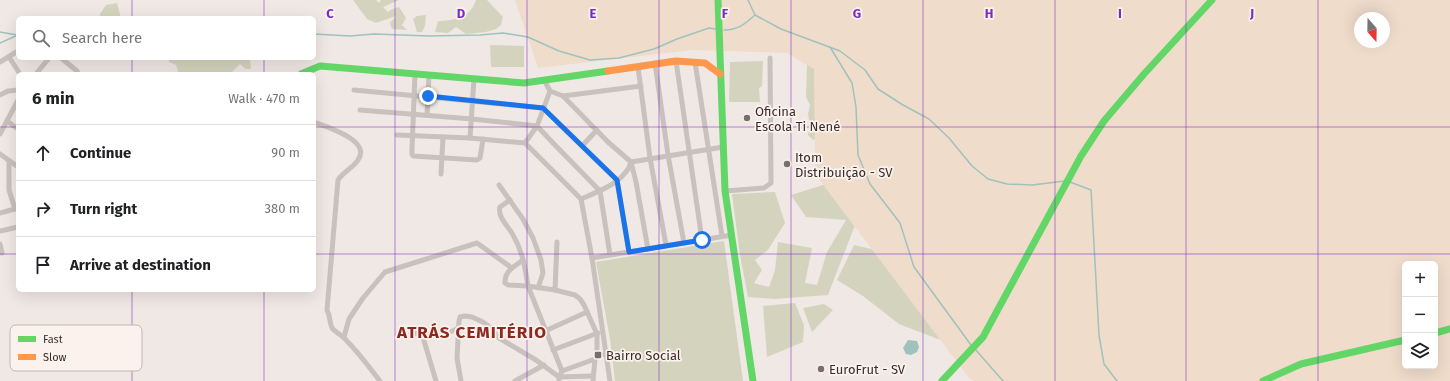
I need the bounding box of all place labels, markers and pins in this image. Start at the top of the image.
place label: Oficina Escola Ti Nené [755,104,840,134]
marker: Oficina Escola Ti Nené [742,113,752,123]
place label: Itom Distribuição - SV [795,150,893,180]
marker: Itom Distribuição - SV [782,159,792,169]
place label: Bairro Social [606,348,681,363]
marker: Bairro Social [593,350,603,360]
place label: EuroFrut - SV [829,362,906,377]
marker: EuroFrut - SV [816,364,826,374]

